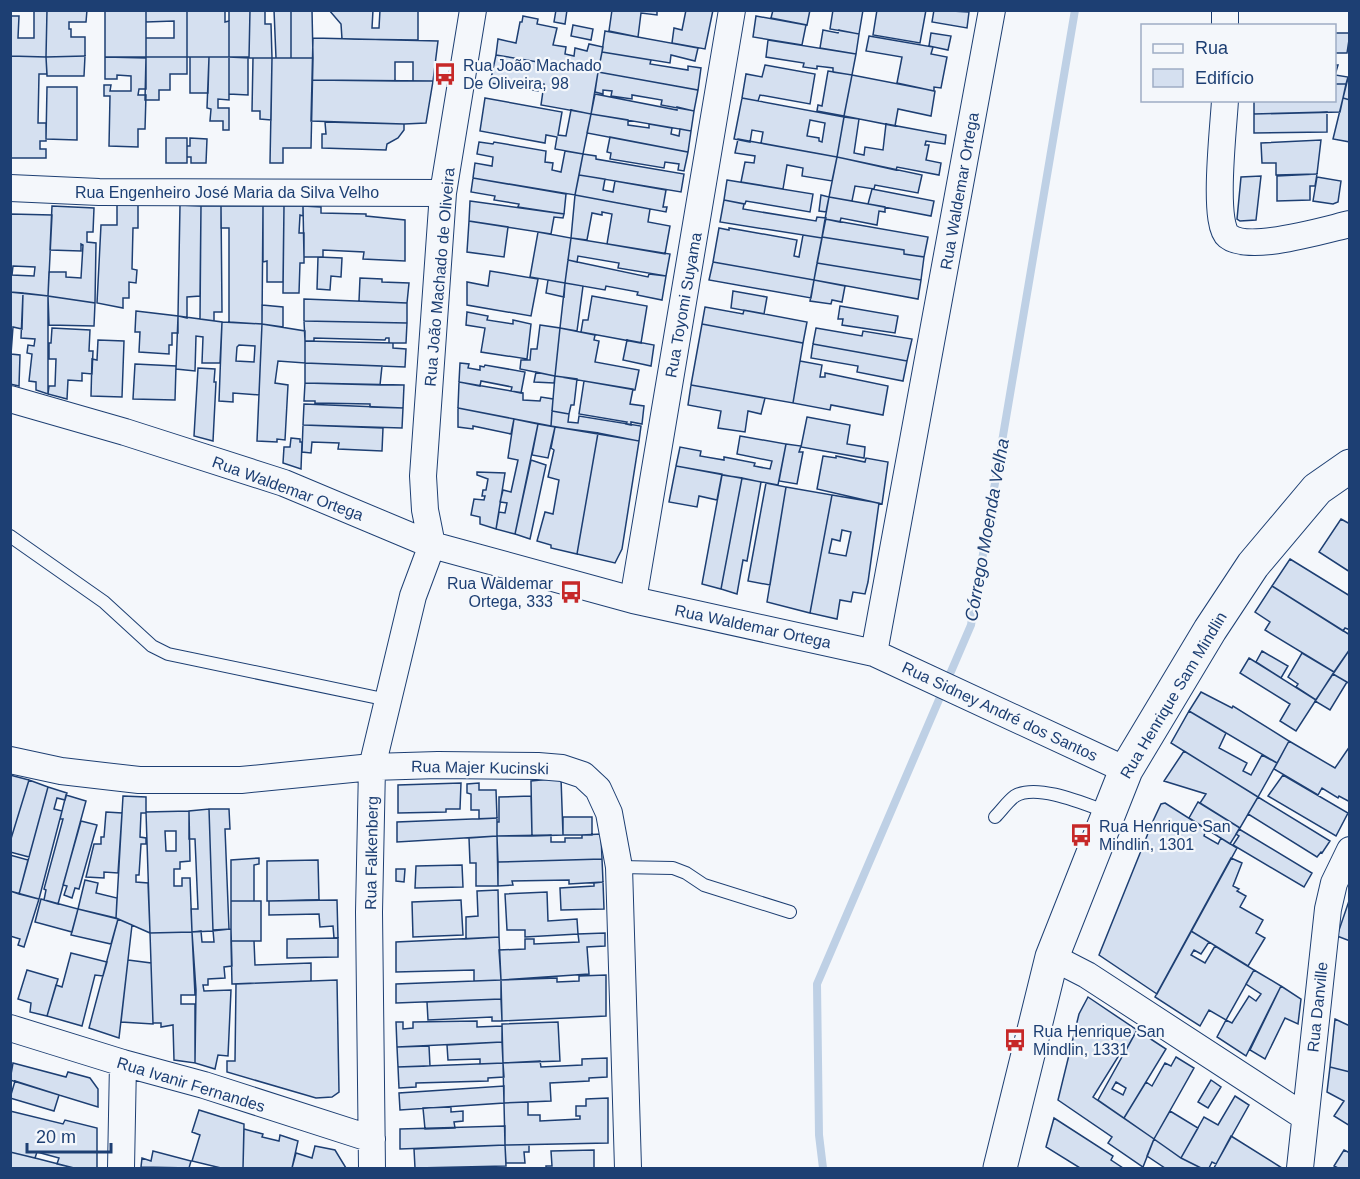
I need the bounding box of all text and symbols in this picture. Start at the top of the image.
legend [1141,24,1336,102]
text: Rua [1195,38,1229,58]
place label: Rua João Machado De Oliveira, 98 [463,57,602,92]
bus stop icon: Rua João Machado De Oliveira, 98 [432,61,458,87]
text: Edifício [1195,68,1254,88]
street label: Rua Waldemar Ortega [937,111,982,271]
street label: Rua João Machado de Oliveira [421,167,458,387]
street label: Rua Engenheiro José Maria da Silva Velho [75,184,379,201]
street label: Rua Toyomi Suyama [662,231,705,379]
water label: Córrego Moenda Velha [961,437,1013,623]
street label: Rua Waldemar Ortega [210,453,366,524]
place label: Rua Waldemar Ortega, 333 [447,575,554,610]
bus stop icon: Rua Waldemar Ortega, 333 [558,579,584,605]
street label: Rua Waldemar Ortega [673,602,833,651]
street label: Rua Henrique Sam Mindlin [1117,609,1230,782]
street label: Rua Sidney André dos Santos [899,659,1100,764]
street label: Rua Majer Kucinski [411,758,549,777]
street label: Rua Falkenberg [362,796,381,910]
place label: Rua Henrique San Mindlin, 1301 [1099,818,1231,853]
bus stop icon: Rua Henrique San Mindlin, 1301 [1068,822,1094,848]
street label: Rua Danville [1304,961,1331,1053]
place label: Rua Henrique San Mindlin, 1331 [1033,1023,1165,1058]
bus stop icon: Rua Henrique San Mindlin, 1331 [1002,1027,1028,1053]
street label: Rua Ivanir Fernandes [115,1054,267,1115]
scale bar [27,1116,111,1154]
text: 20 m [36,1127,76,1147]

